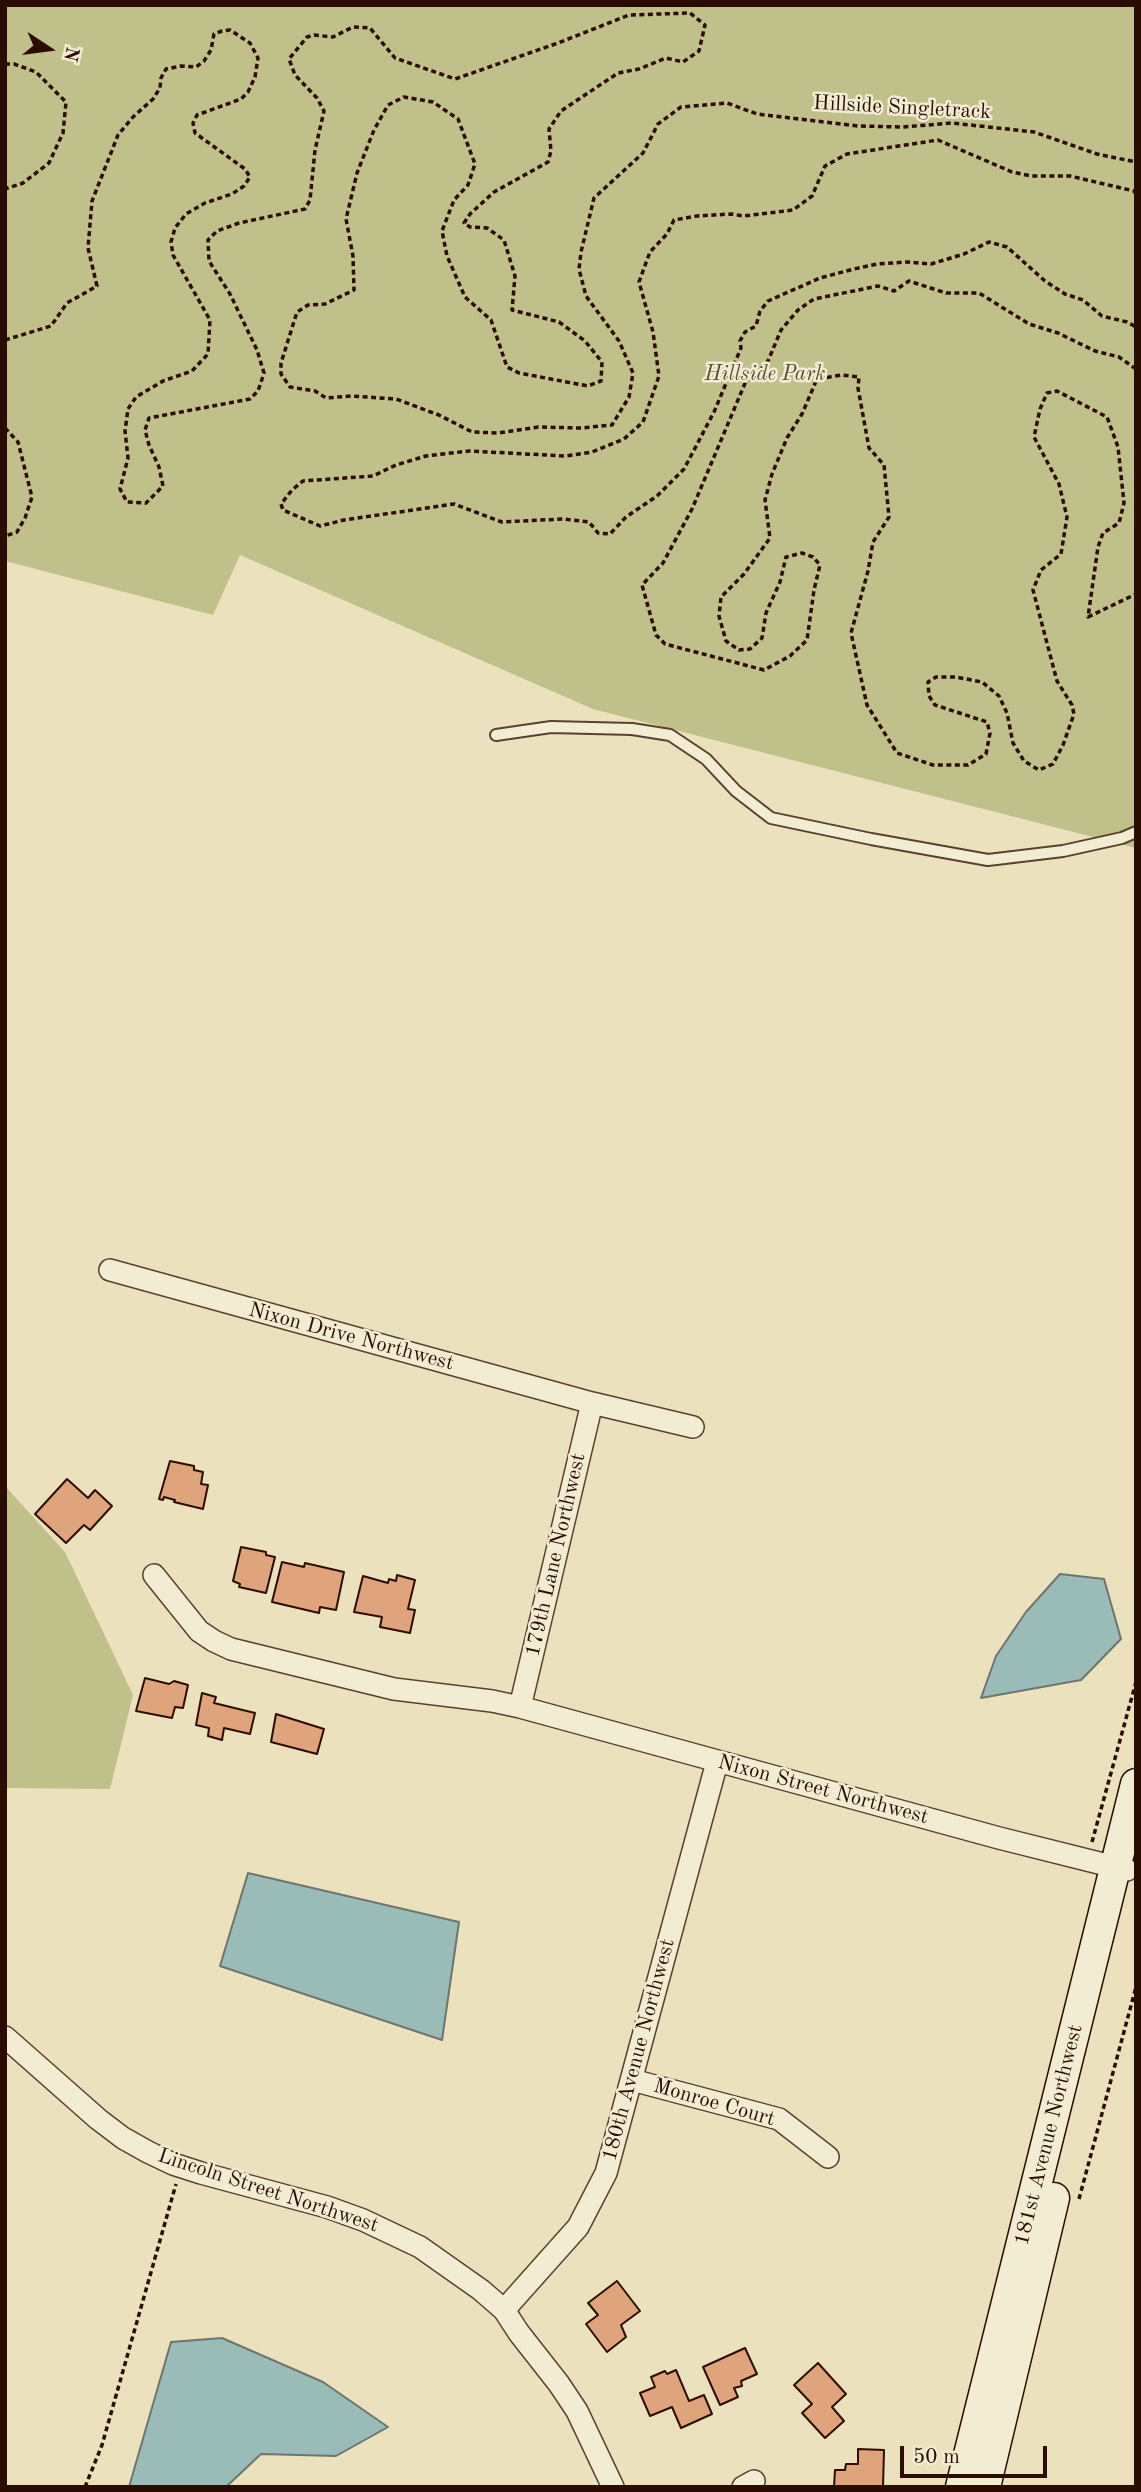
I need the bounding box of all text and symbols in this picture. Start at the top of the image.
north arrow [14,14,84,84]
text: N [59,45,81,63]
street label: Hillside Singletrack [812,91,992,125]
park label: Hillside Park [705,361,825,387]
street label: Nixon Drive Northwest [246,1297,456,1377]
street label: 179th Lane Northwest [520,1451,592,1659]
street label: Nixon Street Northwest [715,1750,931,1830]
street label: 180th Avenue Northwest [597,1936,681,2164]
street label: 181st Avenue Northwest [1009,2022,1089,2248]
street label: Monroe Court [650,2074,778,2132]
street label: Lincoln Street Northwest [155,2143,381,2239]
scale bar [903,2432,1050,2476]
text: 50 m [913,2447,960,2468]

